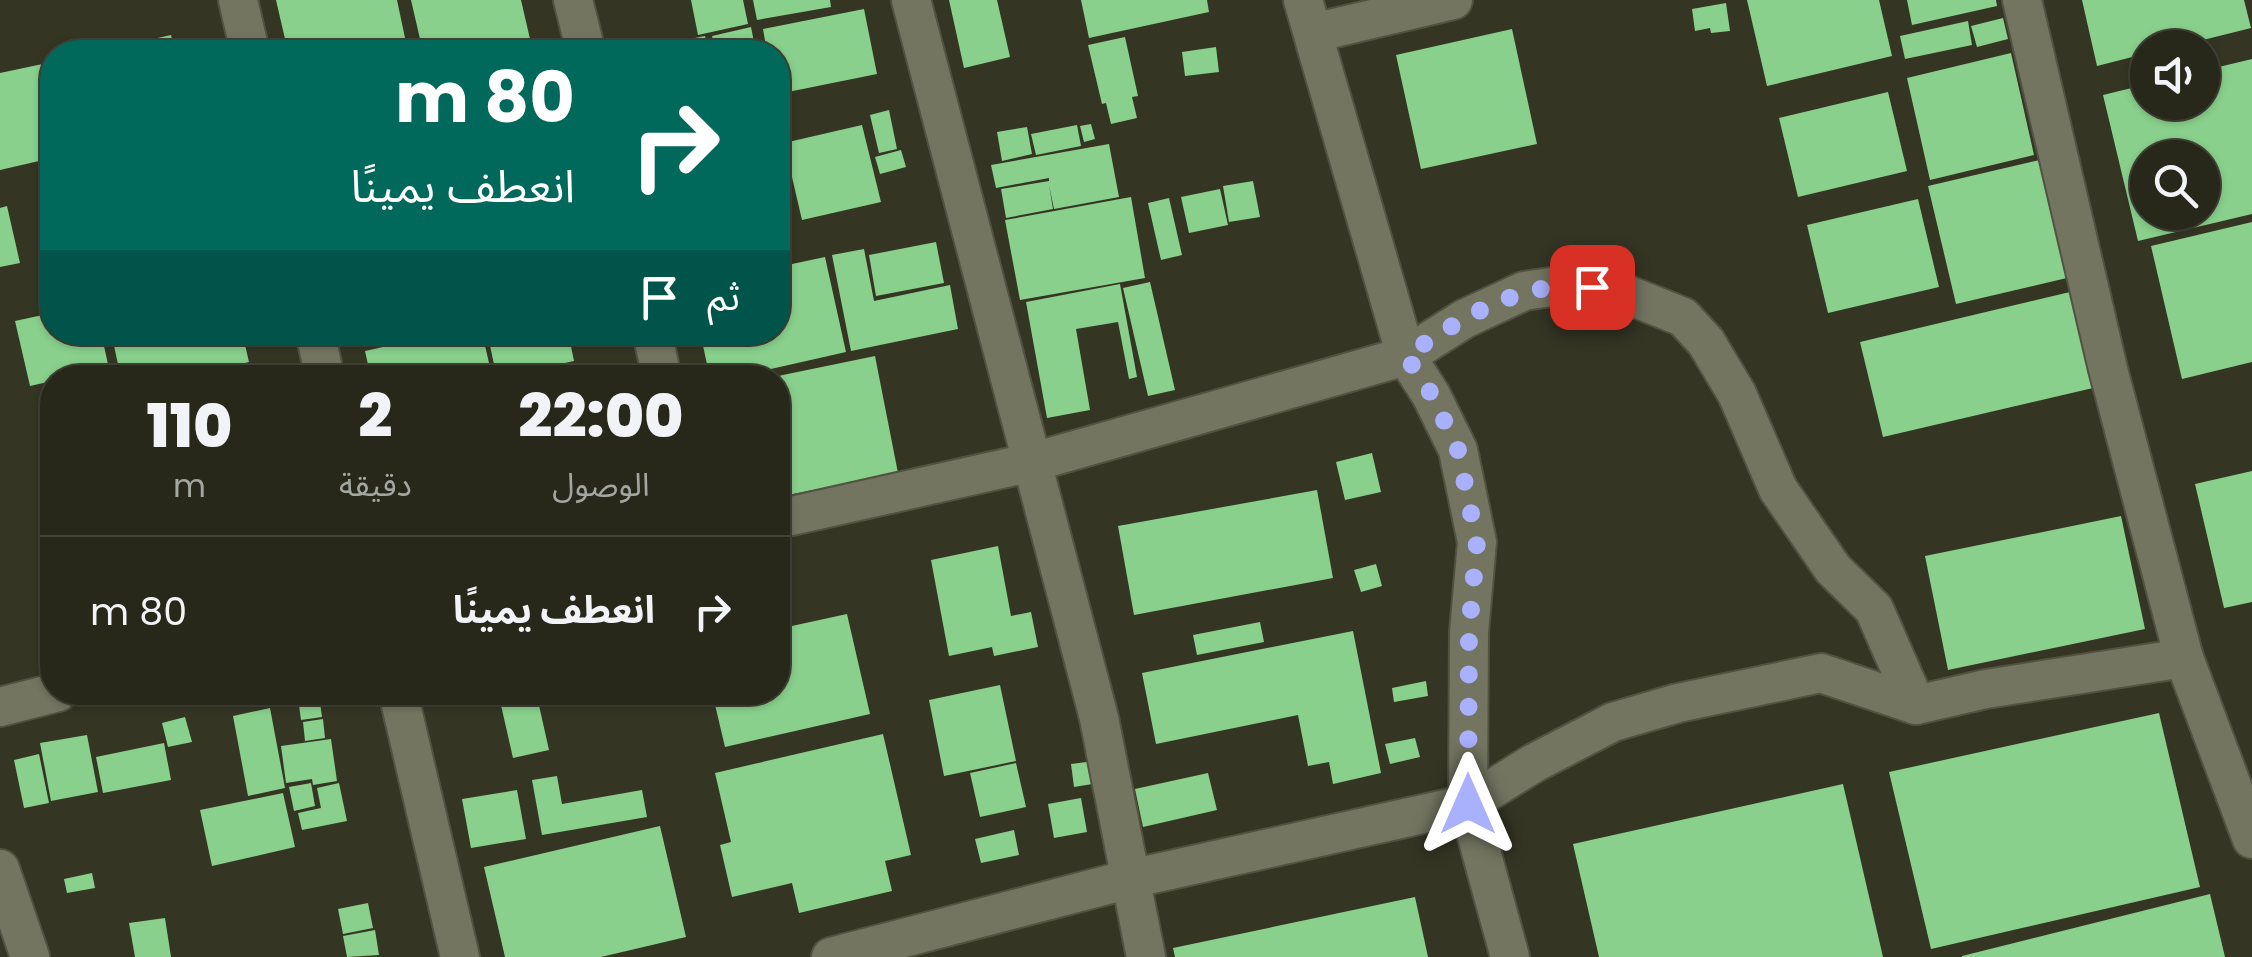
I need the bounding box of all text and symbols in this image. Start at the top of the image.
map controls [2130,30,2220,230]
button: sound [2130,30,2220,120]
text: 80 m [395,48,575,147]
icon: right [610,80,740,210]
button: search [2130,140,2220,230]
text: انعطف يمينًا [351,155,575,218]
pin [1550,245,1635,330]
icon: arrive [1565,260,1620,315]
icon: arrive [632,270,687,325]
text: ثم [707,270,740,323]
text: 2 [358,374,392,458]
text: 22:00 [518,374,684,458]
text: 110 [147,384,232,468]
text: دقيقة [339,462,412,507]
text: الوصول [552,462,650,507]
text: m [173,463,206,508]
text: انعطف يمينًا [453,583,655,636]
icon: right [685,584,740,639]
text: 80 m [90,585,187,638]
position arrow [1416,752,1520,856]

